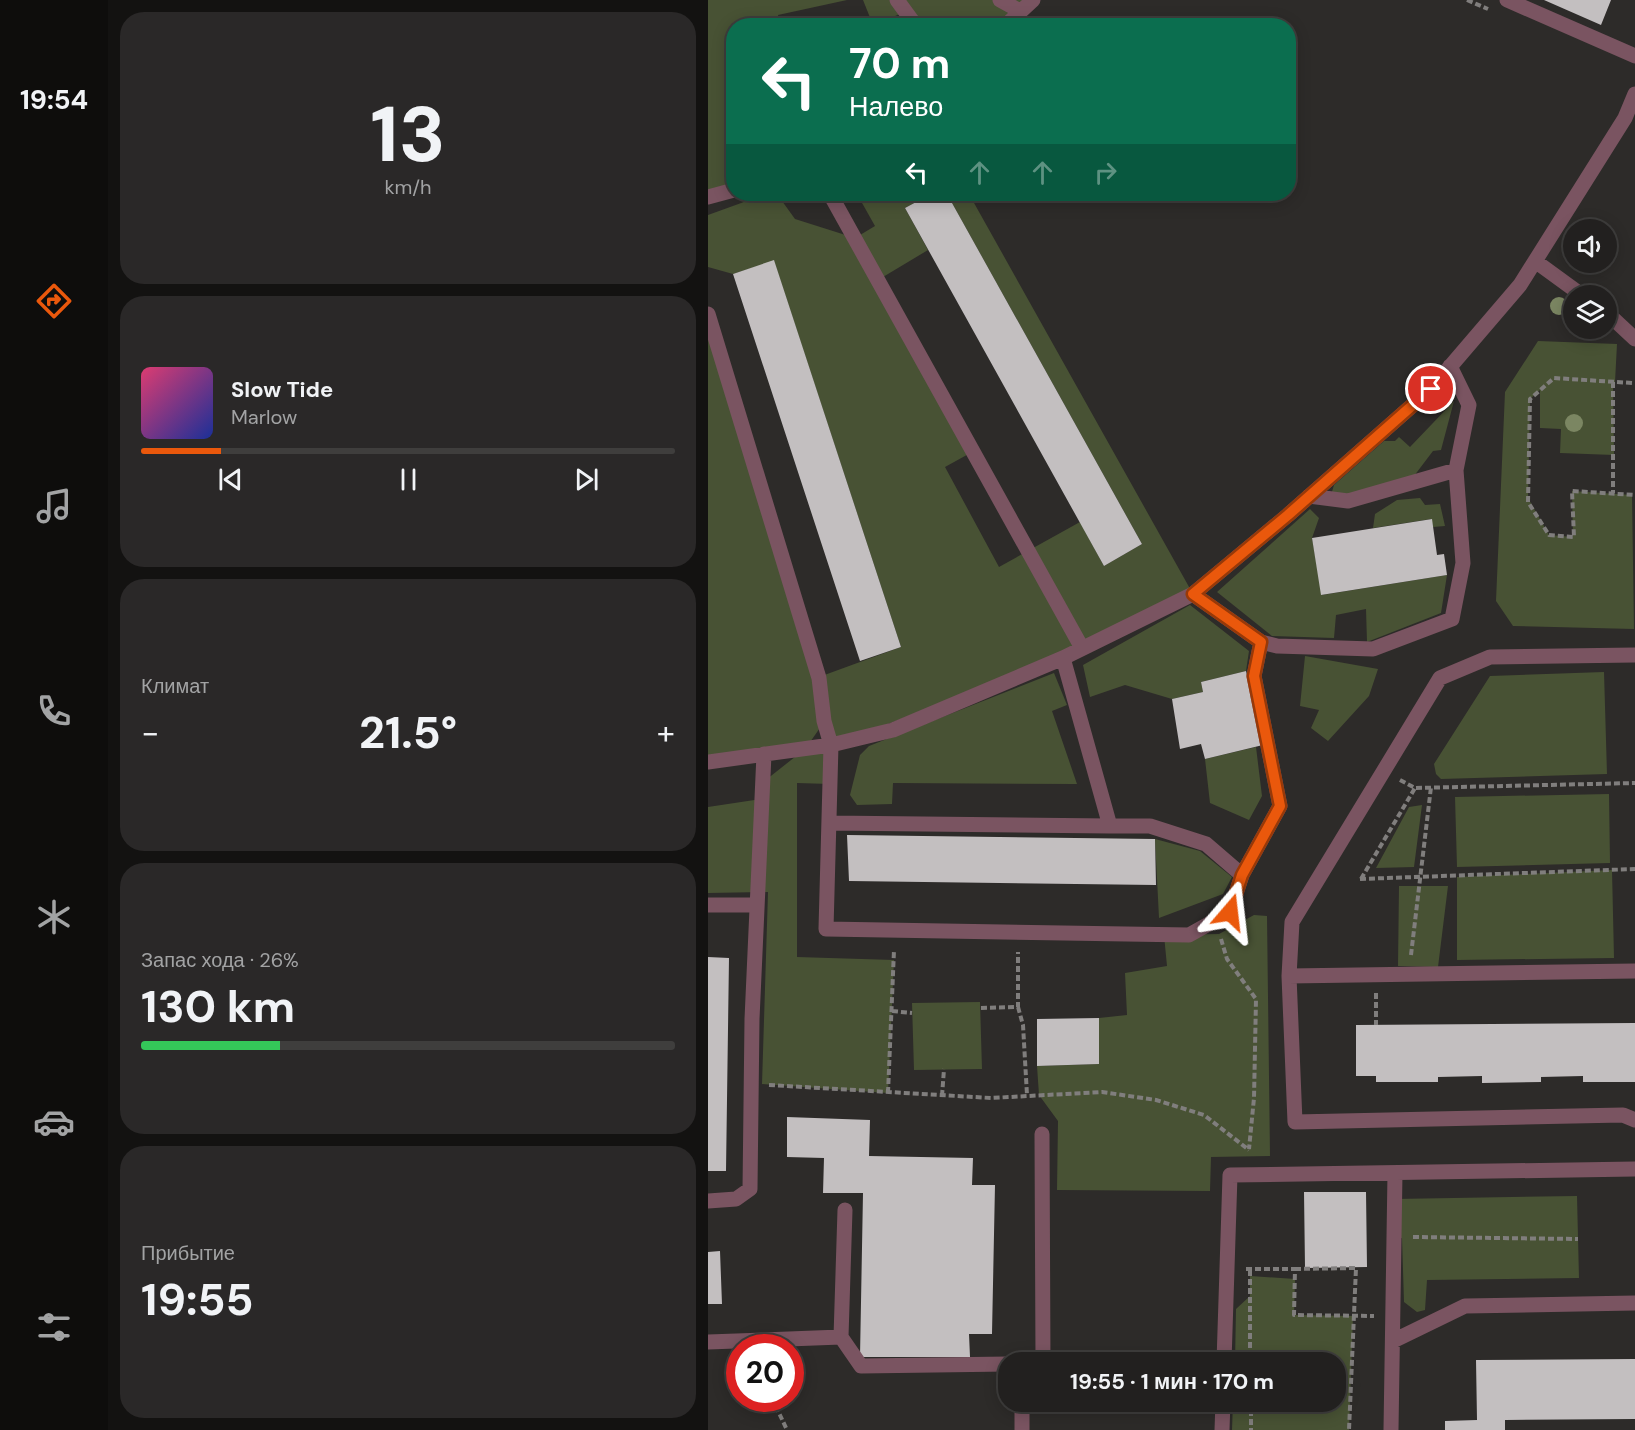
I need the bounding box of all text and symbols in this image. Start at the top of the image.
text: 70 m [849,36,950,91]
icon: left [750,42,828,120]
text: 19:54 [20,82,88,117]
text: 13 [370,84,446,185]
text: Налево [849,89,943,124]
icon: left [900,156,933,189]
icon: ahead [963,156,996,189]
icon: ahead [1026,156,1059,189]
icon: right [1089,156,1122,189]
text: km/h [384,174,432,200]
map controls [1563,219,1617,339]
button: sound [1563,219,1617,273]
icon: directions [33,280,75,322]
button: layers [1563,285,1617,339]
pin [1405,363,1456,414]
icon: arrive [1414,372,1447,405]
text: Slow Tide [231,375,333,404]
text: Marlow [231,404,297,430]
icon: previous [214,463,247,496]
icon: pause [392,463,425,496]
icon: next [570,463,603,496]
icon: music [33,485,75,527]
text: Климат [141,673,209,699]
icon: phone [33,690,75,732]
text: 21.5° [359,703,457,762]
text: − [141,711,159,754]
text: + [657,711,675,754]
position arrow [1198,880,1262,944]
icon: climate [33,896,75,938]
text: Запас хода · 26% [141,947,299,973]
text: 130 km [141,977,295,1036]
icon: car [33,1101,75,1143]
text: Прибытие [141,1240,235,1266]
text: 19:55 [141,1270,253,1329]
icon: filters [33,1306,75,1348]
speed limit sign: 20 [726,1334,804,1412]
text: 19:55 · 1 мин · 170 m [1070,1367,1274,1396]

